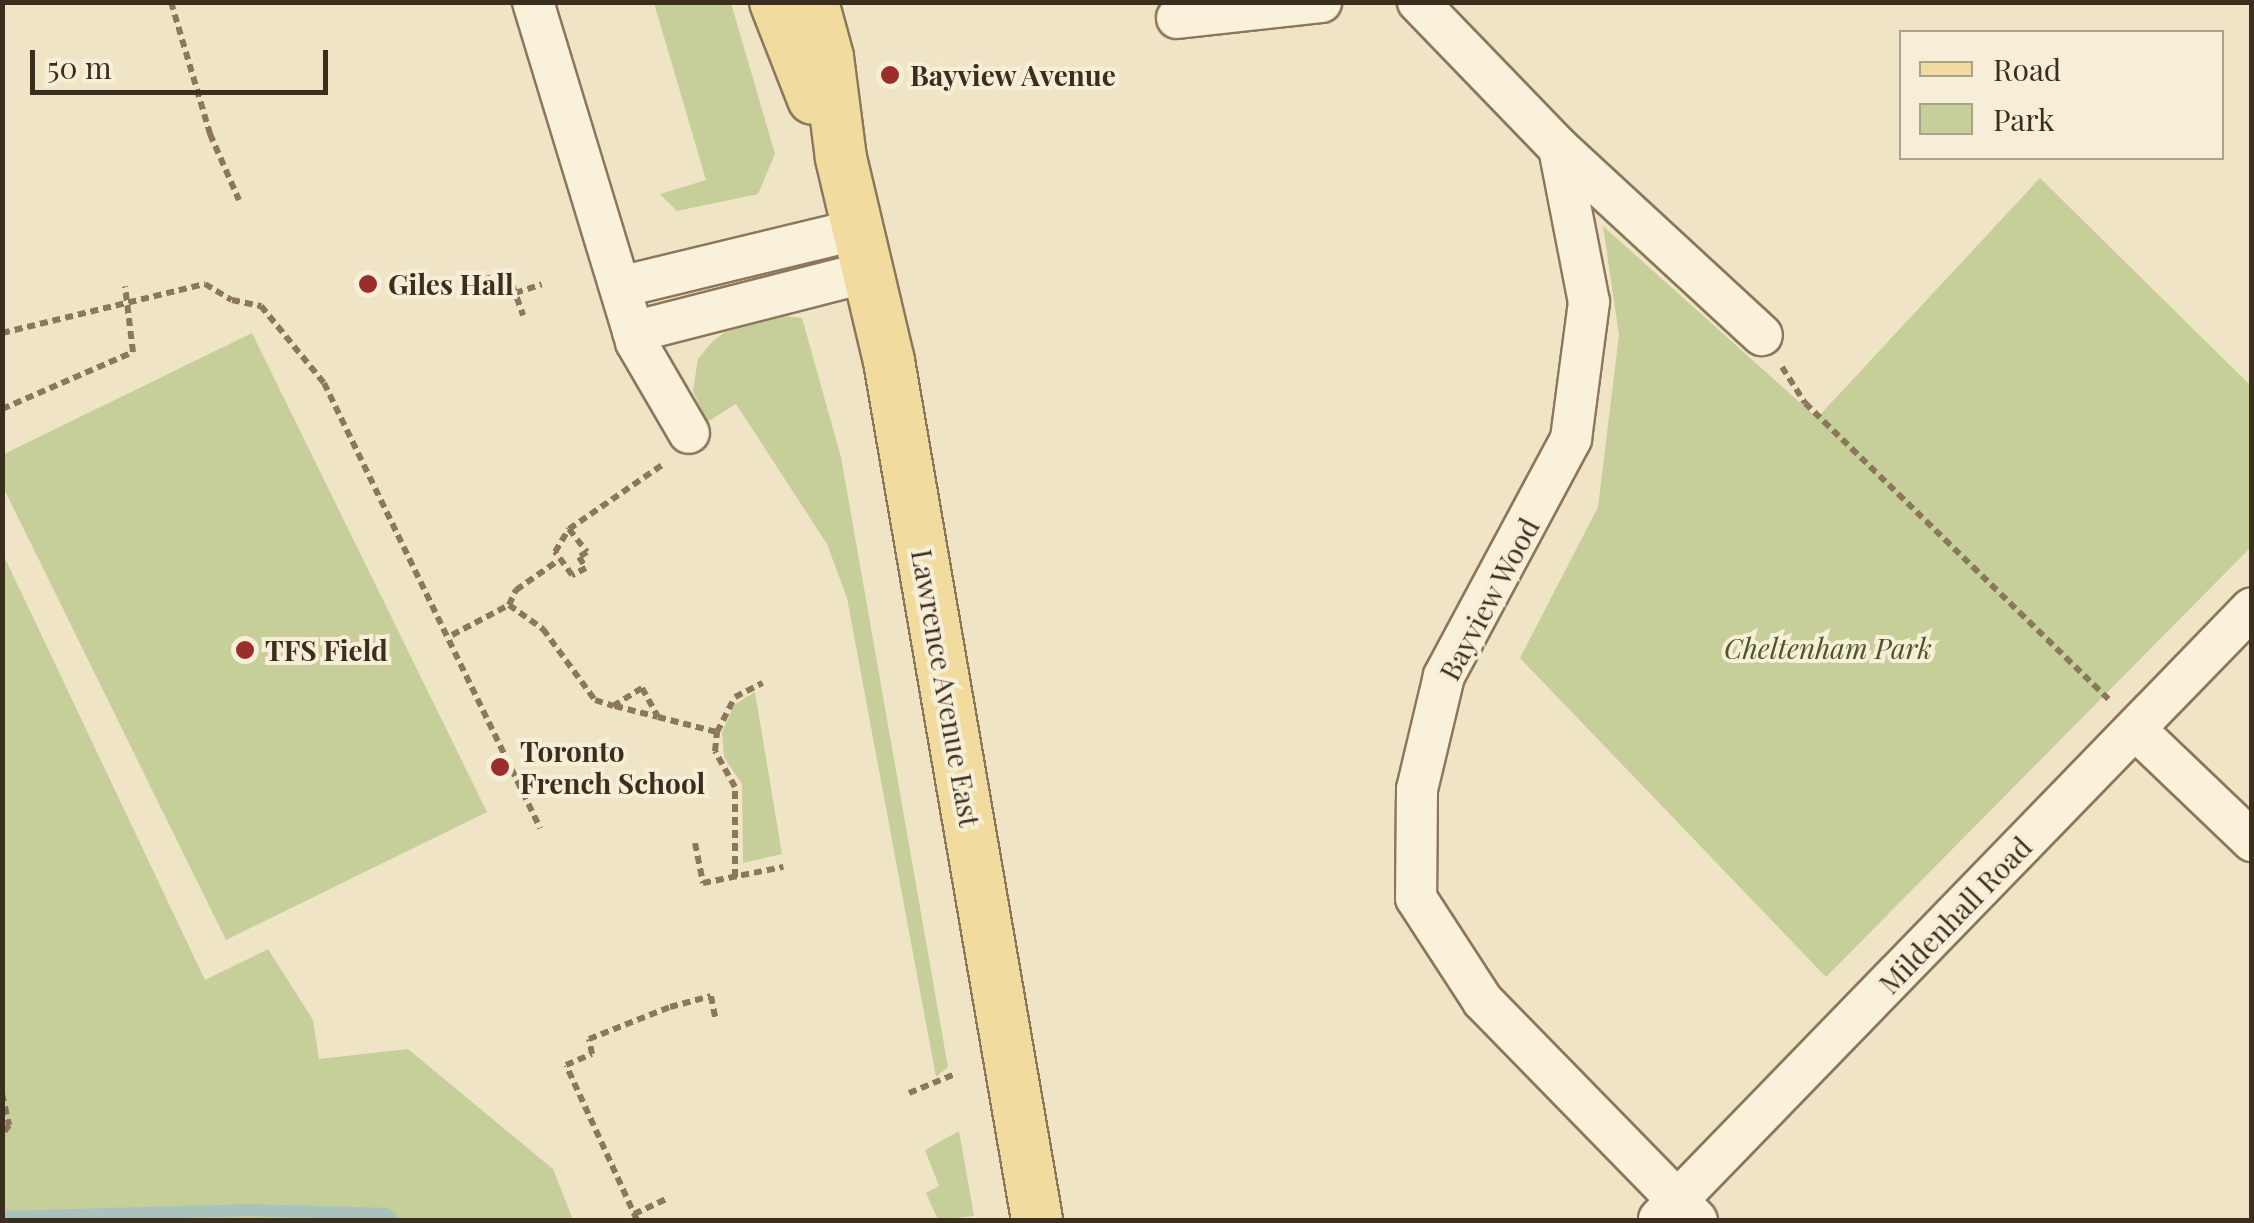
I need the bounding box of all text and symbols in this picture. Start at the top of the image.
scale bar [35,30,332,92]
legend [1899,30,2224,160]
text: 50 m [47,47,112,87]
text: Road [1993,49,2061,89]
place label: Bayview Avenue [910,58,1118,92]
marker: Bayview Avenue [879,64,901,86]
text: Park [1993,99,2055,139]
place label: Giles Hall [388,267,514,301]
marker: Giles Hall [357,273,379,295]
street label: Bayview Wood [1432,512,1546,686]
street label: Lawrence Avenue East [905,546,987,830]
park label: Cheltenham Park [1724,631,1932,665]
place label: TFS Field [265,633,388,667]
marker: TFS Field [234,639,256,661]
place label: Toronto French School [520,734,705,800]
marker: Toronto French School [489,756,511,778]
street label: Mildenhall Road [1872,830,2038,1000]

